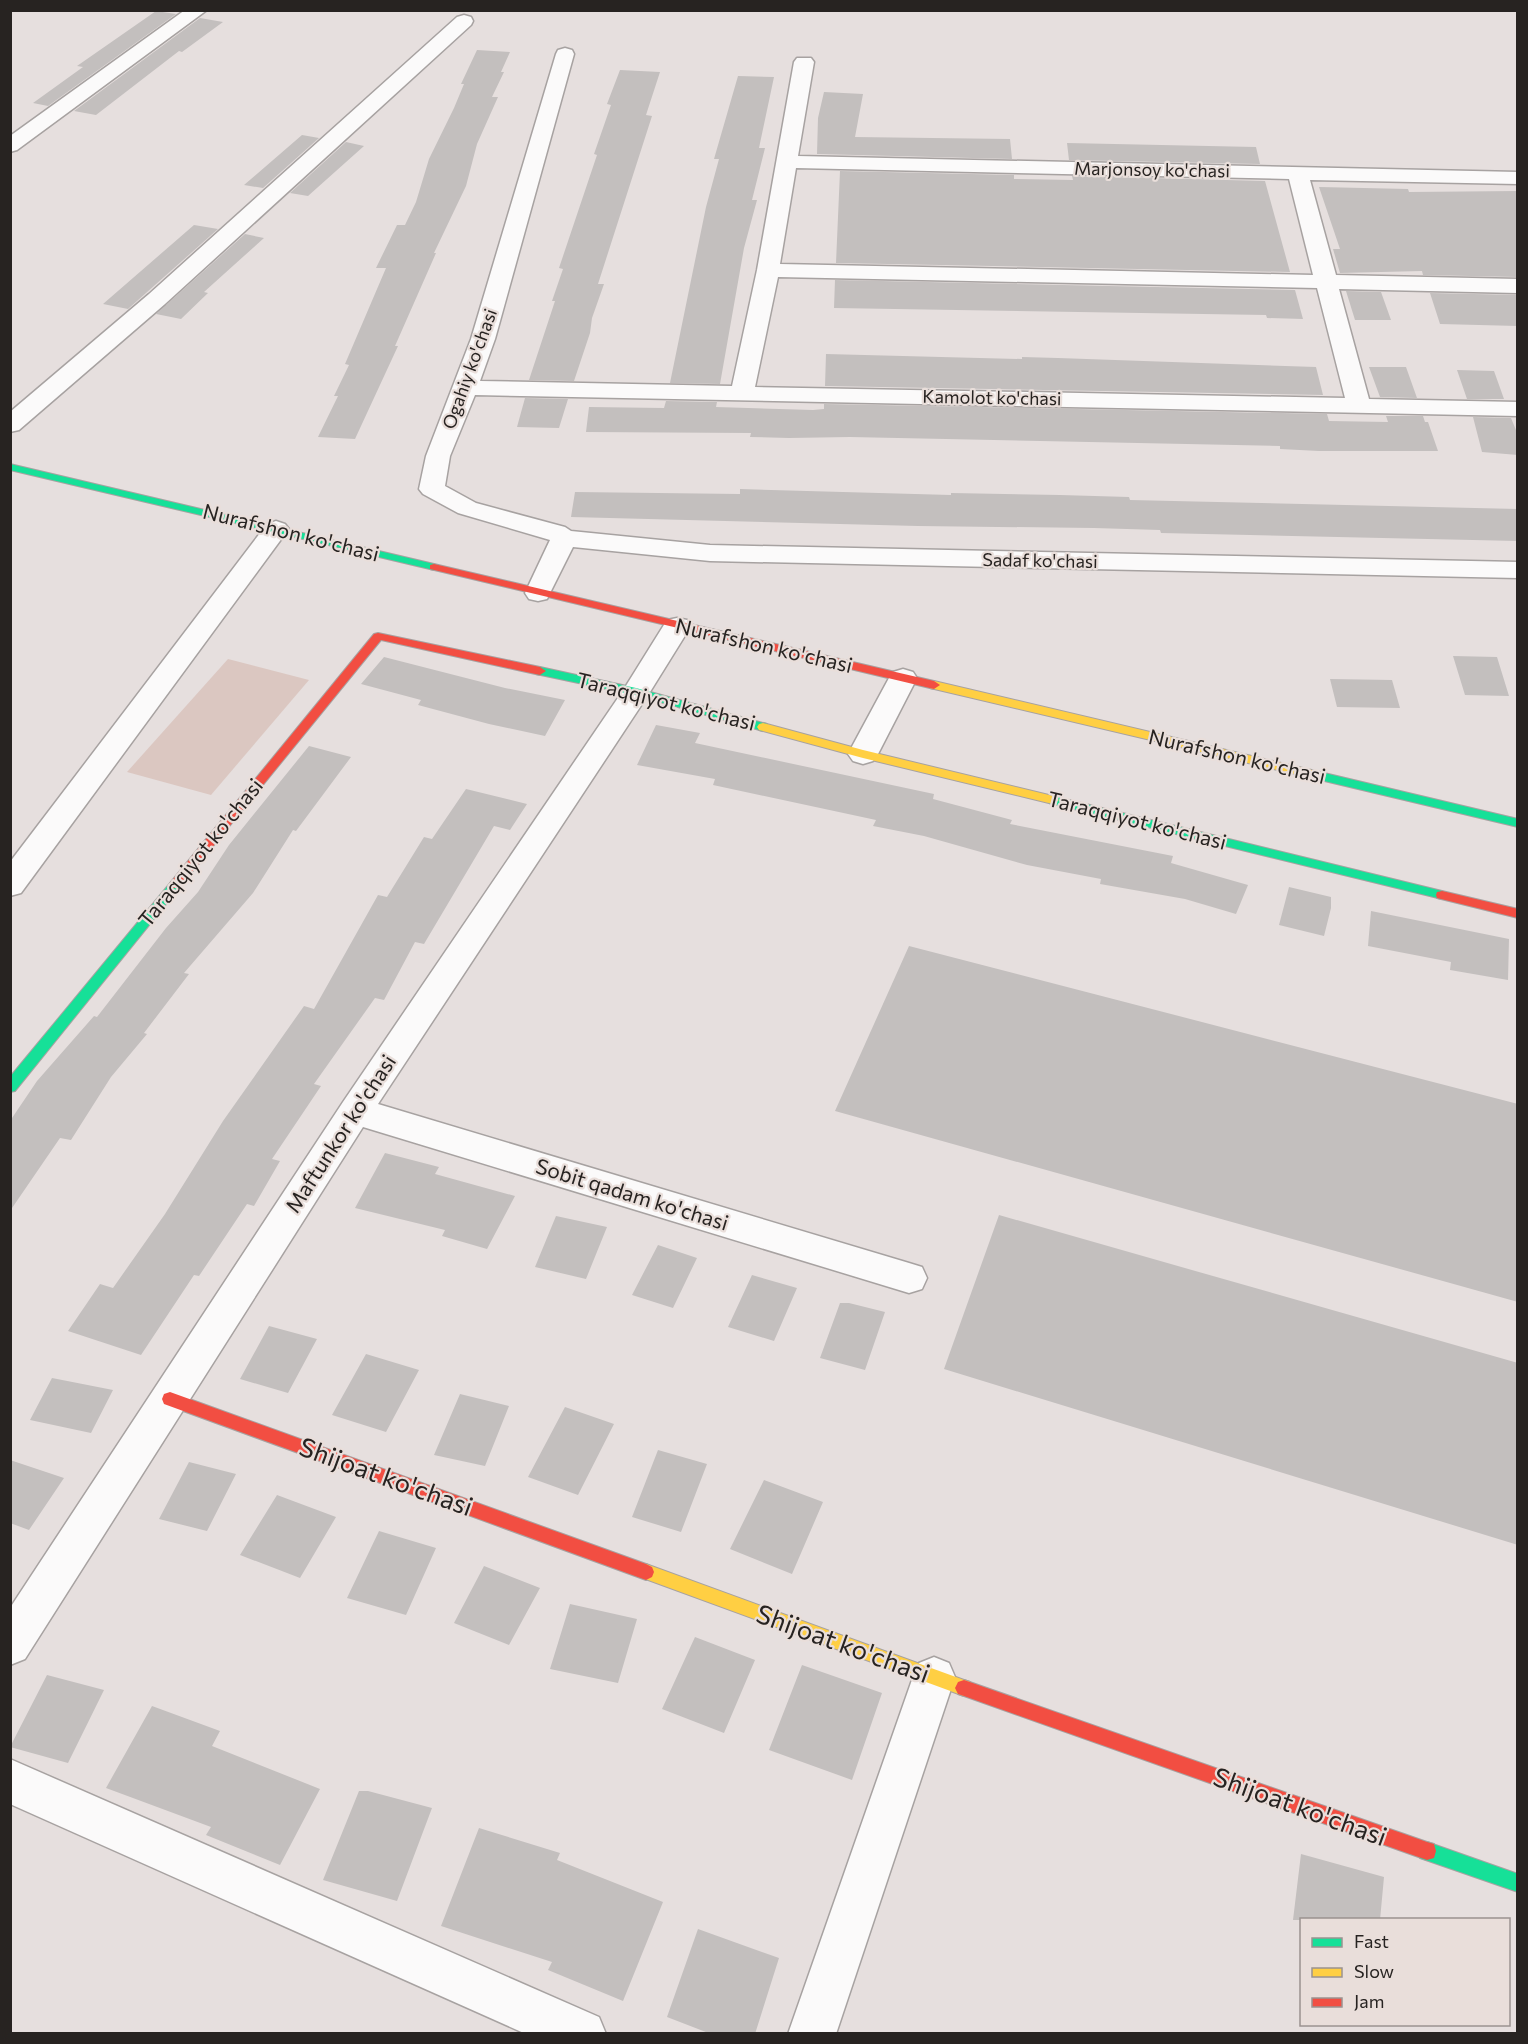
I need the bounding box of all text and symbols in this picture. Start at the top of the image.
street label: Marjonsoy ko'chasi [1074,157,1230,181]
street label: Ogahiy ko'chasi [437,305,501,432]
street label: Kamolot ko'chasi [922,385,1062,409]
street label: Nurafshon ko'chasi [201,498,382,566]
street label: Sadaf ko'chasi [982,548,1098,572]
street label: Nurafshon ko'chasi [673,612,855,677]
street label: Taraqqiyot ko'chasi [574,666,758,735]
street label: Nurafshon ko'chasi [1146,723,1328,788]
street label: Taraqqiyot ko'chasi [132,773,267,931]
street label: Taraqqiyot ko'chasi [1045,785,1229,854]
street label: Maftunkor ko'chasi [279,1049,400,1217]
street label: Sobit qadam ko'chasi [533,1152,732,1235]
street label: Shijoat ko'chasi [296,1430,478,1521]
street label: Shijoat ko'chasi [753,1597,935,1688]
street label: Shijoat ko'chasi [1210,1760,1392,1851]
legend [1300,1918,1510,2026]
text: Fast [1354,1930,1389,1952]
text: Slow [1354,1960,1394,1982]
text: Jam [1354,1990,1384,2012]

